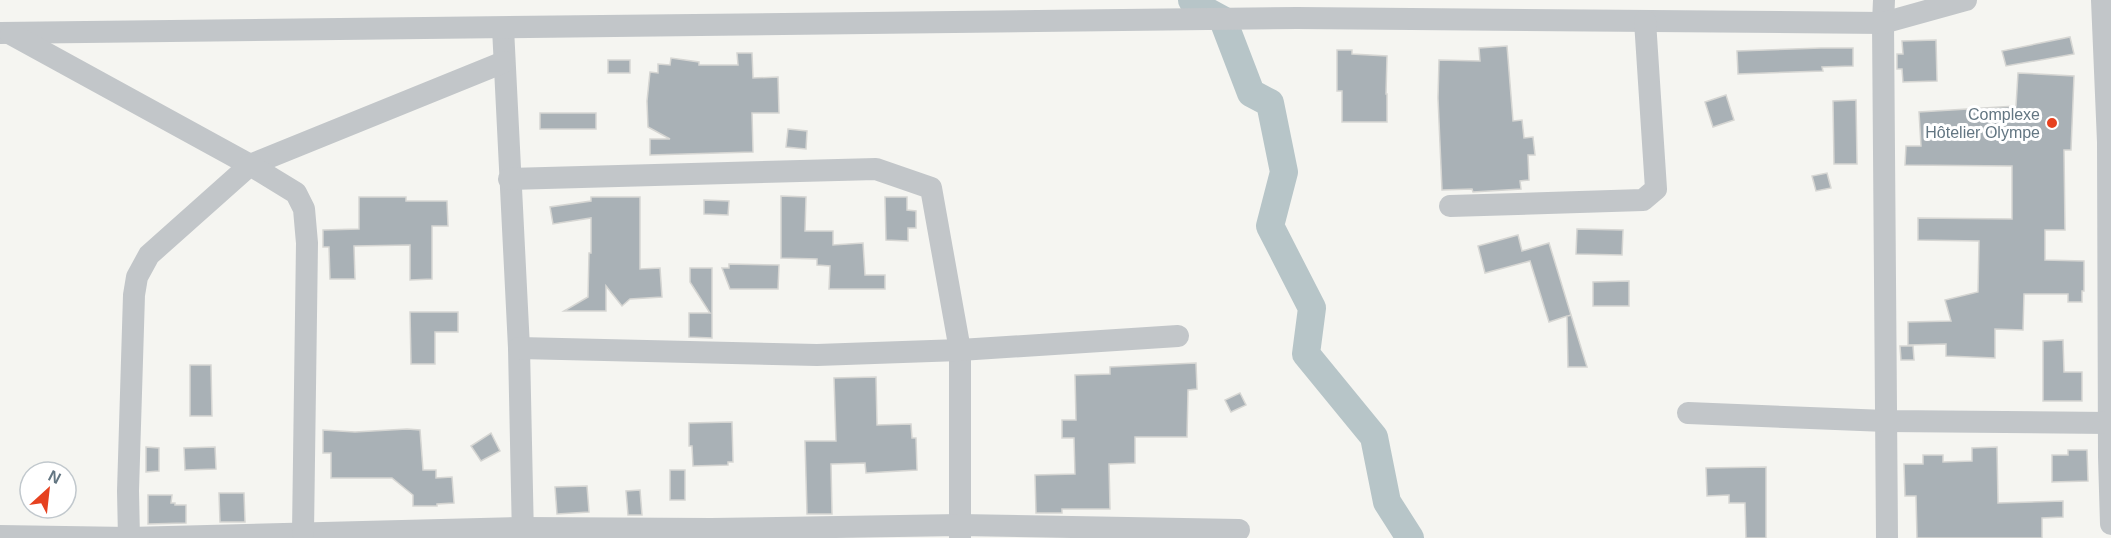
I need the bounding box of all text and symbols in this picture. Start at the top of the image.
place label: Complexe Hôtelier Olympe [1925,106,2040,141]
marker: Complexe Hôtelier Olympe [2045,116,2059,130]
north arrow [18,460,78,520]
text: N [46,467,64,487]

